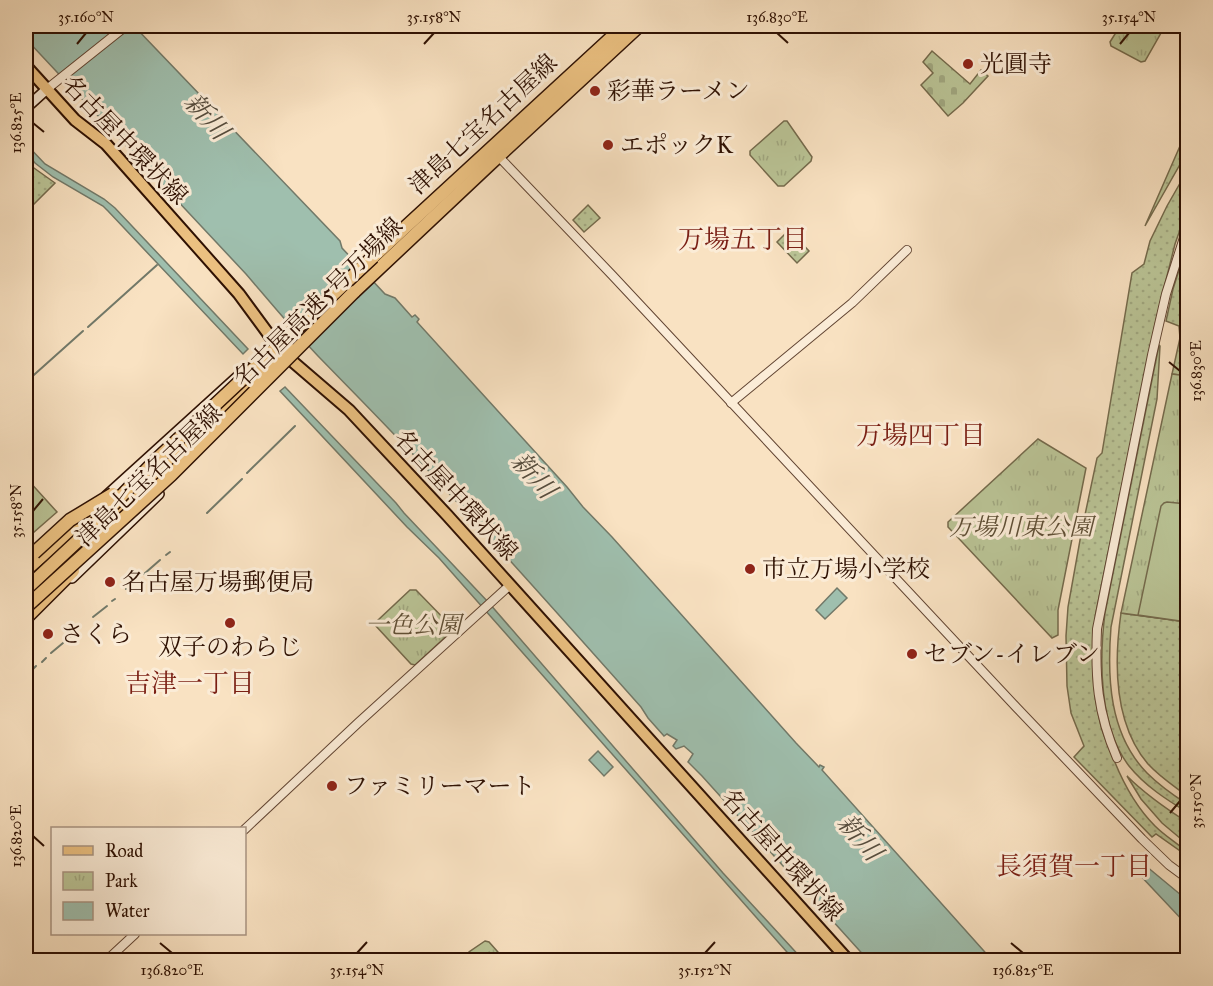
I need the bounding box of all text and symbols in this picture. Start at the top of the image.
text: 35.160°N [58,8,114,26]
text: 35.158°N [407,8,462,26]
text: 136.830°E [746,8,808,26]
text: 35.154°N [1102,8,1157,26]
street label: 津島七宝名古屋線 [403,48,563,200]
place label: 光圓寺 [980,49,1052,79]
marker: 光圓寺 [961,57,975,71]
street label: 名古屋中環状線 [56,69,194,211]
place label: 彩華ラーメン [607,76,750,106]
marker: 彩華ラーメン [588,84,602,98]
water label: 新川 [178,86,238,148]
text: 136.825°E [7,92,25,154]
place label: エポックK [620,130,734,160]
marker: エポックK [601,138,615,152]
street label: 名古屋高速5号万場線 [227,211,409,393]
district label: 万場五丁目 [678,223,808,255]
text: 136.830°E [1187,340,1205,402]
street label: 津島七宝名古屋線 [70,398,228,552]
district label: 万場四丁目 [856,419,986,451]
street label: 名古屋中環状線 [388,423,524,567]
water label: 新川 [505,445,565,507]
text: 35.158°N [7,483,25,538]
park label: 万場川東公園 [949,512,1097,542]
place label: 市立万場小学校 [762,554,930,584]
marker: 市立万場小学校 [743,562,757,576]
place label: 名古屋万場郵便局 [122,567,314,597]
marker: 名古屋万場郵便局 [103,575,117,589]
park label: 一色公園 [365,610,465,640]
marker: 双子のわらじ [223,616,237,630]
place label: さくら [60,619,132,649]
marker: さくら [41,627,55,641]
place label: 双子のわらじ [158,632,302,662]
place label: セブン-イレブン [924,639,1100,669]
marker: セブン-イレブン [905,647,919,661]
district label: 吉津一丁目 [125,667,255,699]
place label: ファミリーマート [344,771,536,801]
text: 35.150°N [1187,773,1205,829]
marker: ファミリーマート [325,779,339,793]
street label: 名古屋中環状線 [715,783,849,927]
text: 136.820°E [7,804,25,868]
water label: 新川 [831,807,891,869]
legend [51,827,246,935]
text: Road [105,840,143,862]
district label: 長須賀一丁目 [996,850,1152,882]
text: Park [105,870,138,892]
text: Water [105,900,150,922]
text: 136.820°E [140,961,204,979]
text: 35.154°N [330,961,385,979]
text: 35.152°N [678,961,732,979]
text: 136.825°E [992,961,1054,979]

